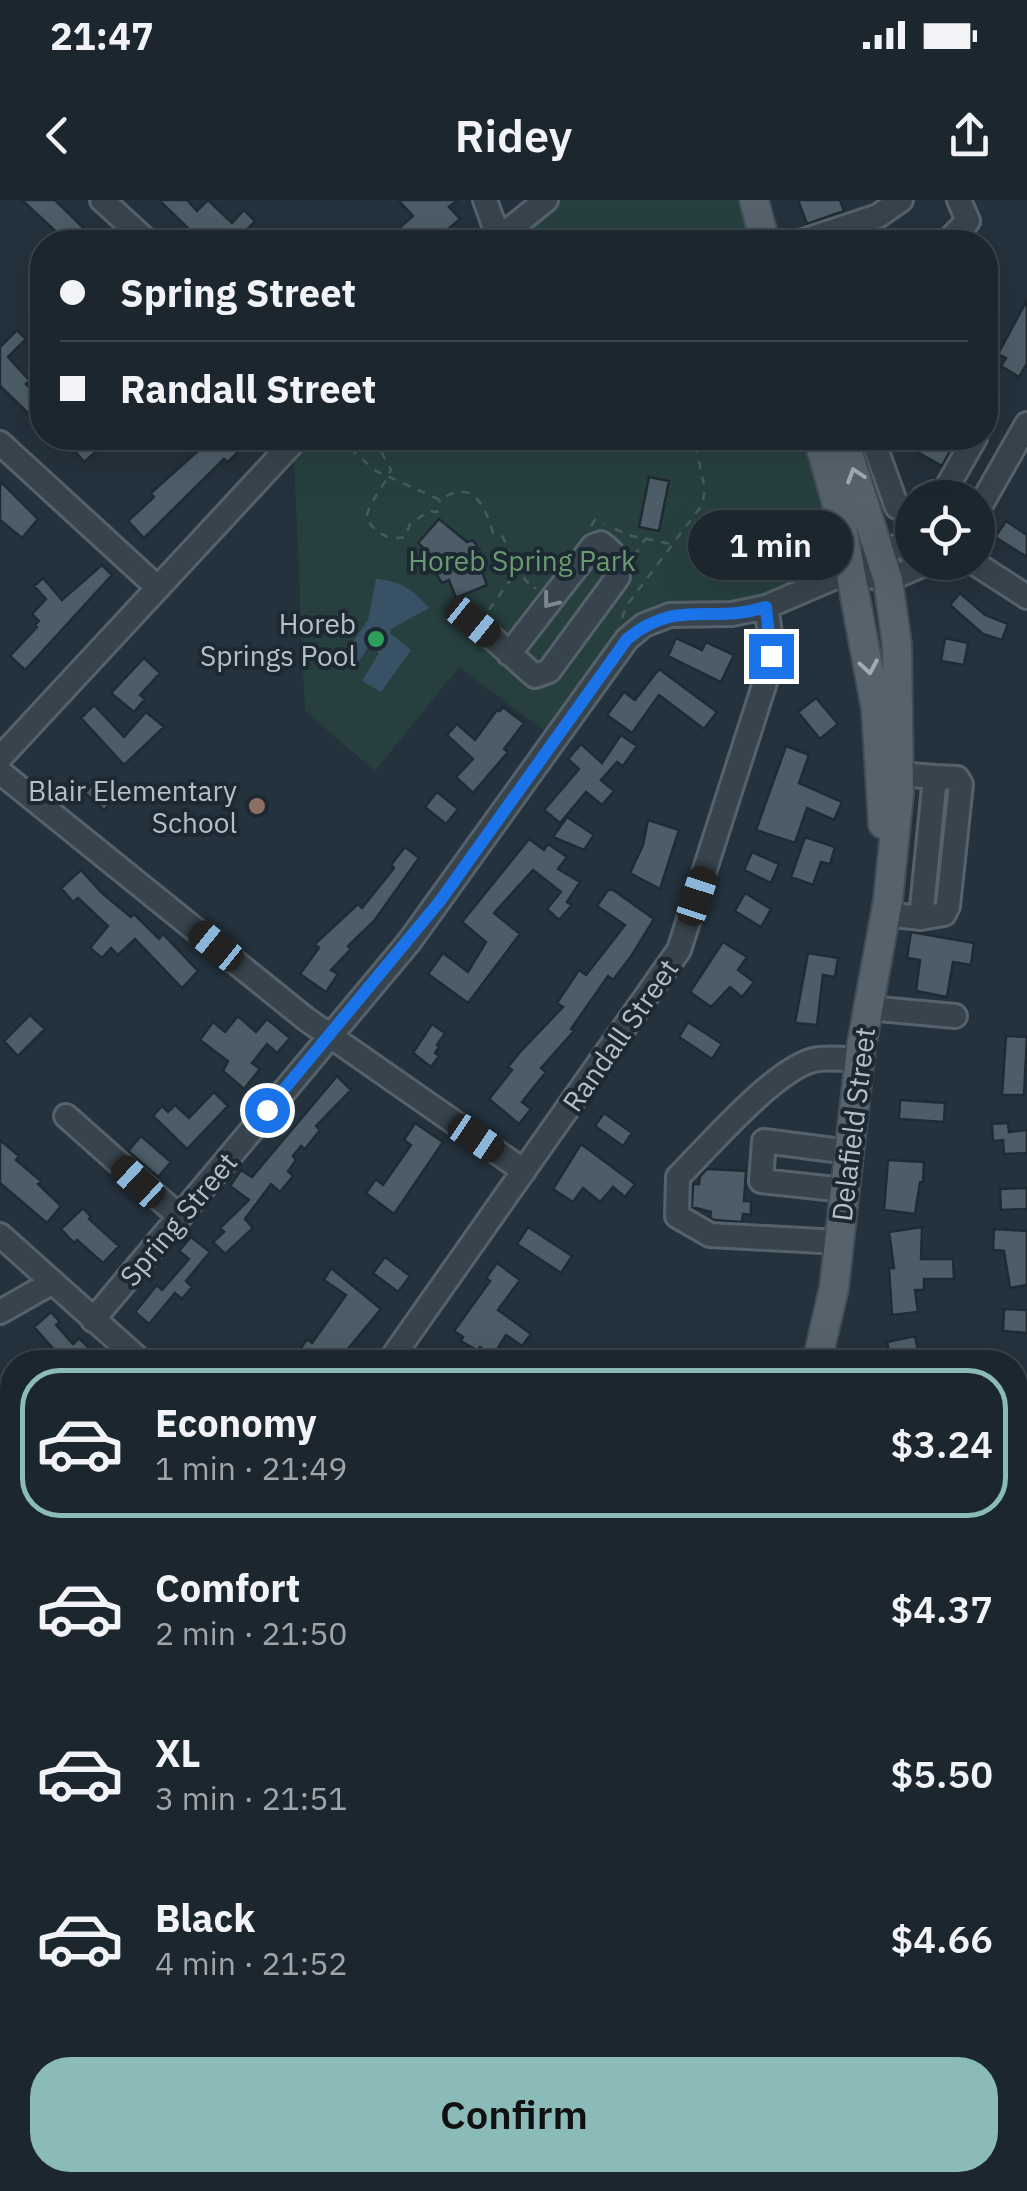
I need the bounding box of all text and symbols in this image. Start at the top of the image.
text: 21:47 [50,11,154,60]
text: Ridey [455,106,572,164]
icon: back [30,108,85,163]
icon: share [942,108,997,163]
text: Spring Street [120,268,356,317]
text: Randall Street [120,364,376,413]
one-way arrow [846,468,867,485]
map controls [895,480,995,580]
button: locate [895,480,995,580]
callout: 1 min [688,511,854,581]
text: 1 min [729,524,812,566]
park label: Horeb Spring Park [408,542,636,579]
one-way arrow [544,590,562,608]
car [440,591,506,653]
place label: Horeb Springs Pool [200,605,356,674]
marker: Horeb Springs Pool [365,628,387,650]
route end [749,634,794,679]
one-way arrow [858,658,879,675]
place label: Blair Elementary School [28,772,237,841]
marker: Blair Elementary School [246,795,268,817]
car [673,863,721,929]
car [183,915,249,977]
street label: Randall Street [554,951,686,1119]
street label: Delafield Street [823,1025,883,1223]
route start [245,1088,290,1133]
car [443,1109,509,1167]
street label: Spring Street [111,1144,245,1294]
car [106,1151,170,1213]
icon: car [35,1398,125,1488]
text: Economy [155,1398,317,1447]
text: $3.24 [890,1419,993,1468]
text: 1 min · 21:49 [155,1447,348,1489]
icon: car [35,1563,125,1653]
text: Comfort [155,1563,300,1612]
text: $4.37 [890,1584,993,1633]
text: 2 min · 21:50 [155,1612,348,1654]
icon: car [35,1728,125,1818]
text: XL [155,1728,201,1777]
text: $5.50 [890,1749,993,1798]
text: 3 min · 21:51 [155,1777,348,1819]
icon: car [35,1893,125,1983]
text: Black [155,1893,255,1942]
text: $4.66 [890,1914,993,1963]
text: 4 min · 21:52 [155,1942,348,1984]
button: Confirm [30,2057,998,2172]

